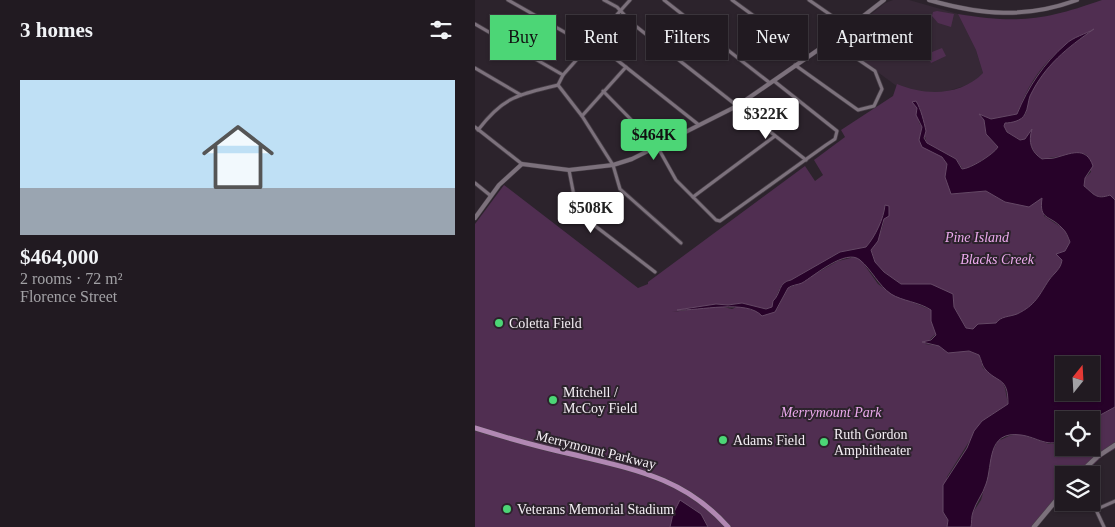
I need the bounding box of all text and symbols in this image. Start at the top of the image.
chip: Buy [490,15,556,60]
chip: Rent [566,15,636,60]
chip: Filters [646,15,728,60]
chip: New [738,15,808,60]
chip: Apartment [818,15,931,60]
icon: filters [427,16,455,44]
text: 3 homes [20,18,93,42]
pin: $322K [731,98,801,140]
text: $322K [744,105,788,122]
icon: home [193,112,283,202]
pin: $464K [619,119,689,161]
text: $464K [632,126,676,143]
pin: $508K [556,192,626,234]
text: $508K [569,199,613,216]
park label: Pine Island [944,230,1010,245]
text: $464,000 [20,245,99,269]
park label: Blacks Creek [960,252,1035,267]
text: 2 rooms · 72 m² [20,270,123,287]
text: Florence Street [20,288,117,305]
place label: Coletta Field [509,316,582,331]
marker: Coletta Field [493,317,505,329]
north arrow [1055,356,1100,401]
map controls [1055,356,1100,511]
place label: Mitchell / McCoy Field [563,385,637,416]
marker: Mitchell / McCoy Field [547,394,559,406]
park label: Merrymount Park [780,405,882,420]
button: locate [1055,411,1100,456]
place label: Ruth Gordon Amphitheater [834,427,911,458]
street label: Merrymount Parkway [534,428,658,472]
place label: Adams Field [733,433,805,448]
marker: Adams Field [717,434,729,446]
marker: Ruth Gordon Amphitheater [818,436,830,448]
button: layers [1055,466,1100,511]
place label: Veterans Memorial Stadium [517,502,674,517]
marker: Veterans Memorial Stadium [501,503,513,515]

